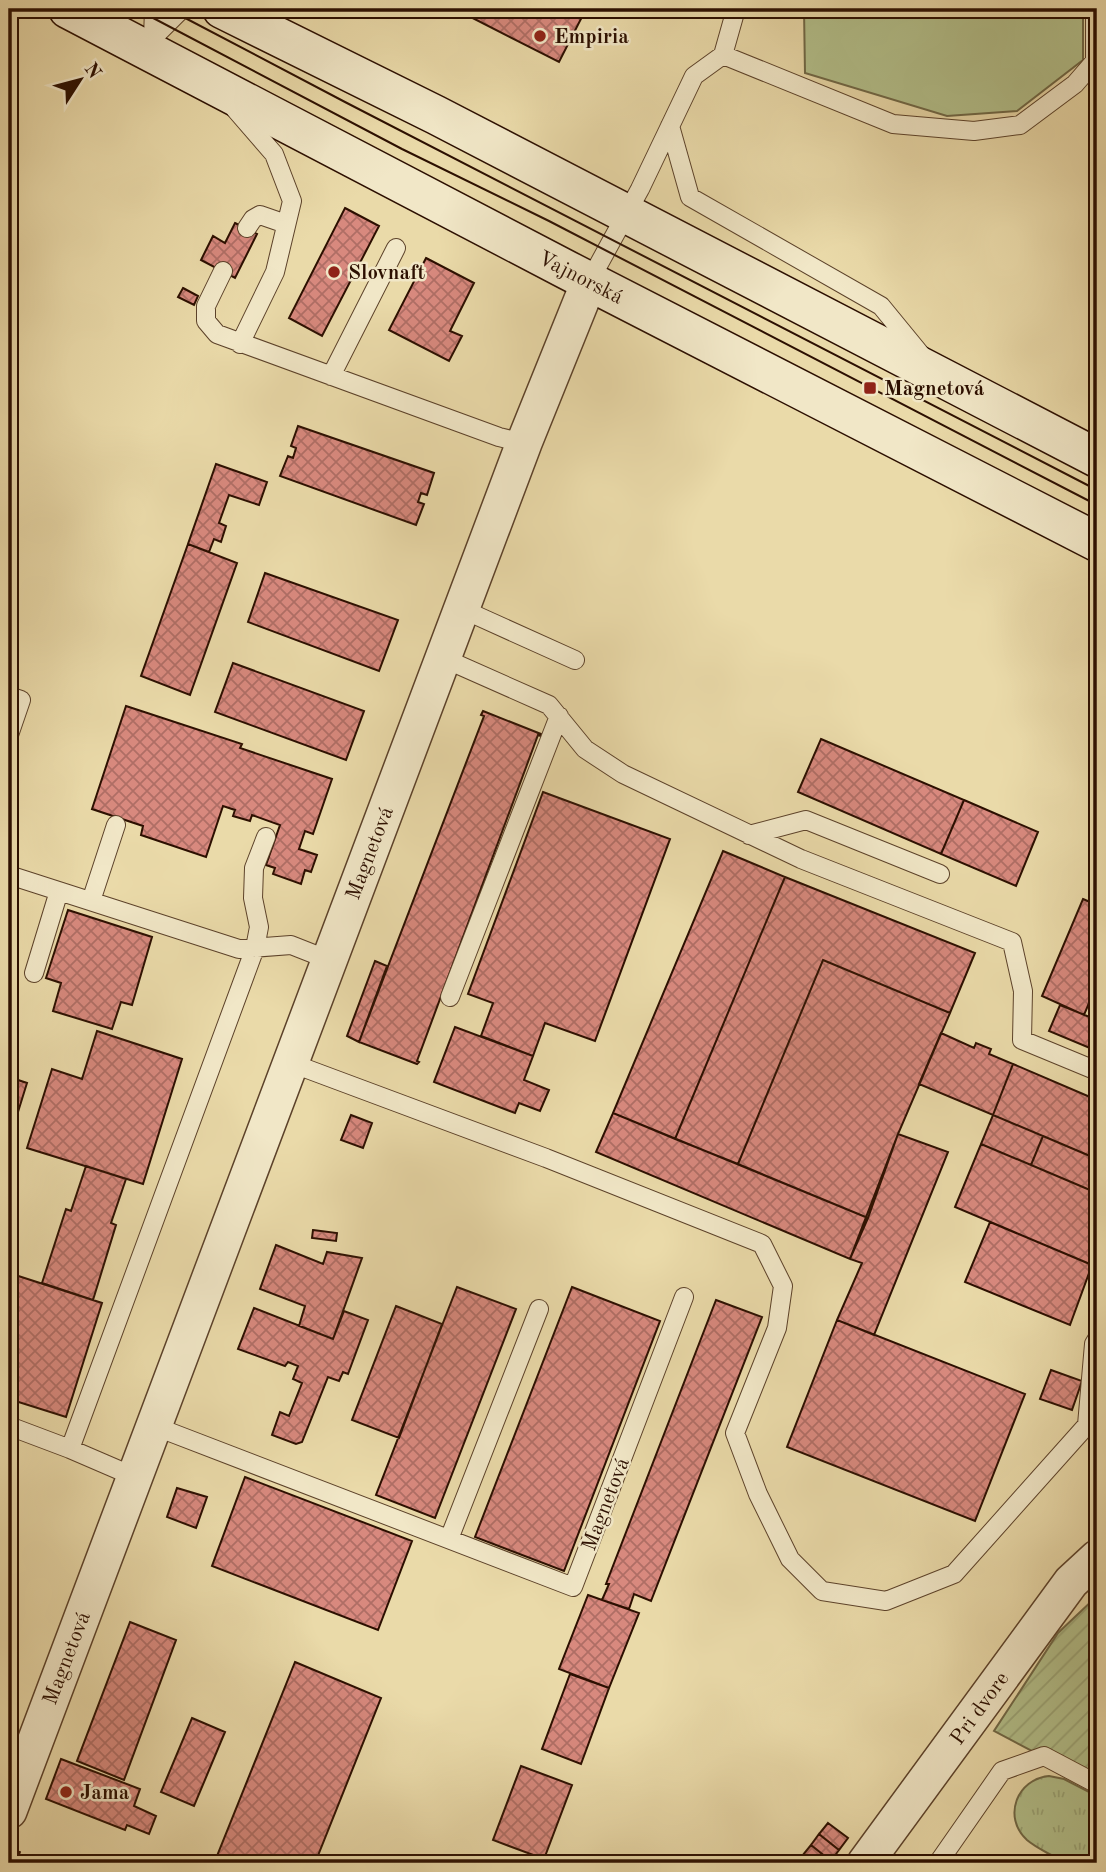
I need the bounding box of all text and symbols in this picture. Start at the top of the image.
place label: Empiria [554,27,629,48]
marker: Empiria [532,28,548,44]
north arrow [46,46,116,116]
text: N [80,60,104,83]
street label: Vajnorská [534,248,626,309]
place label: Slovnaft [348,263,426,284]
marker: Slovnaft [326,264,342,280]
place label: Magnetová [884,379,985,400]
marker: Magnetová [862,380,878,396]
street label: Magnetová [343,804,398,903]
street label: Magnetová [579,1455,634,1554]
street label: Magnetová [40,1609,95,1708]
street label: Pri dvore [947,1669,1013,1749]
place label: Jama [80,1783,130,1804]
marker: Jama [58,1784,74,1800]

